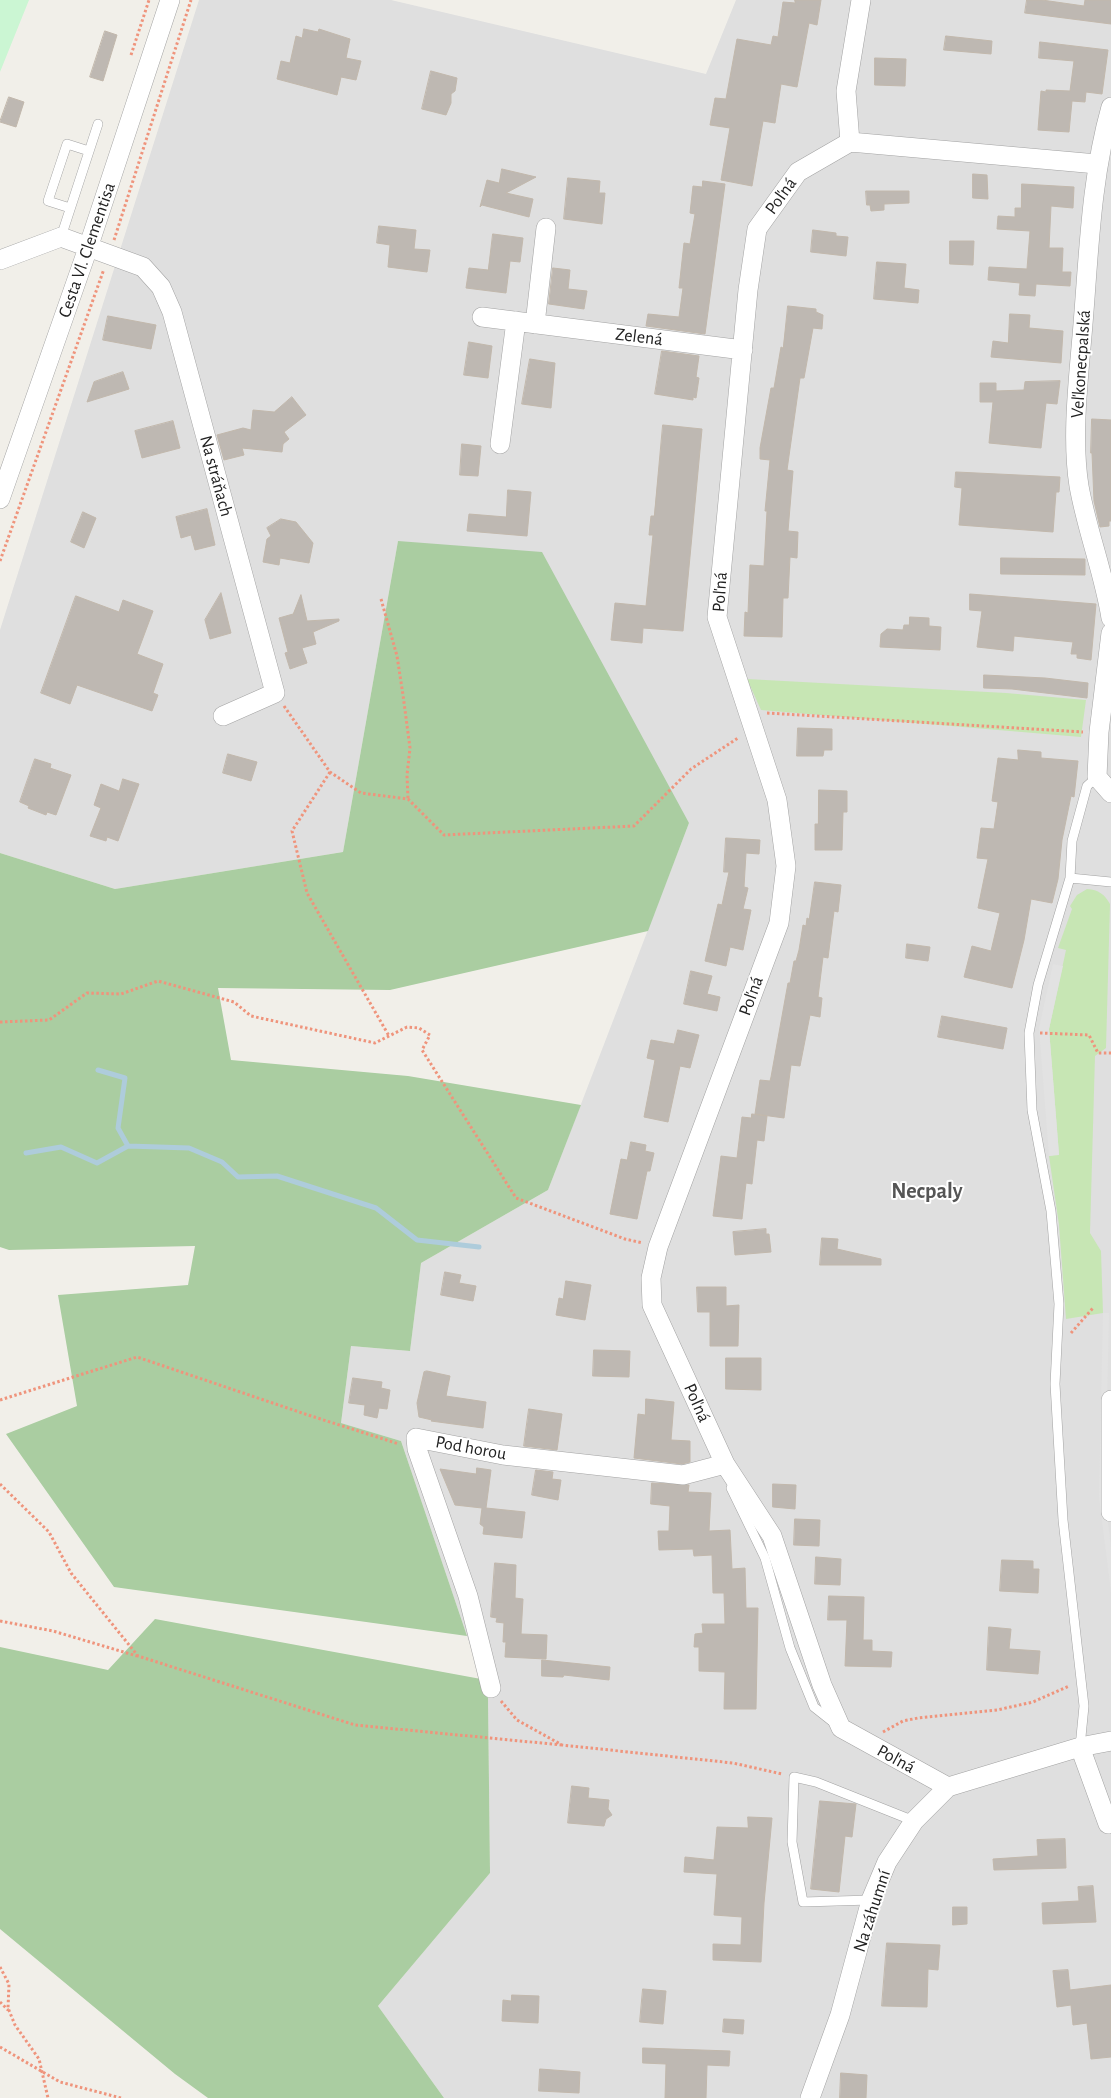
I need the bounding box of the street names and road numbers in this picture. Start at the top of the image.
street label: Poľná [760,173,802,219]
street label: Cesta Vl. Clementisa [54,180,120,320]
street label: Veľkonecpalská [1066,309,1096,419]
street label: Zelená [614,323,664,351]
street label: Na stráňach [195,433,237,519]
street label: Poľná [708,571,732,613]
street label: Poľná [734,973,768,1019]
street label: Poľná [679,1380,715,1426]
street label: Pod horou [434,1431,508,1465]
street label: Poľná [873,1740,919,1778]
street label: Na záhumní [849,1867,895,1955]

